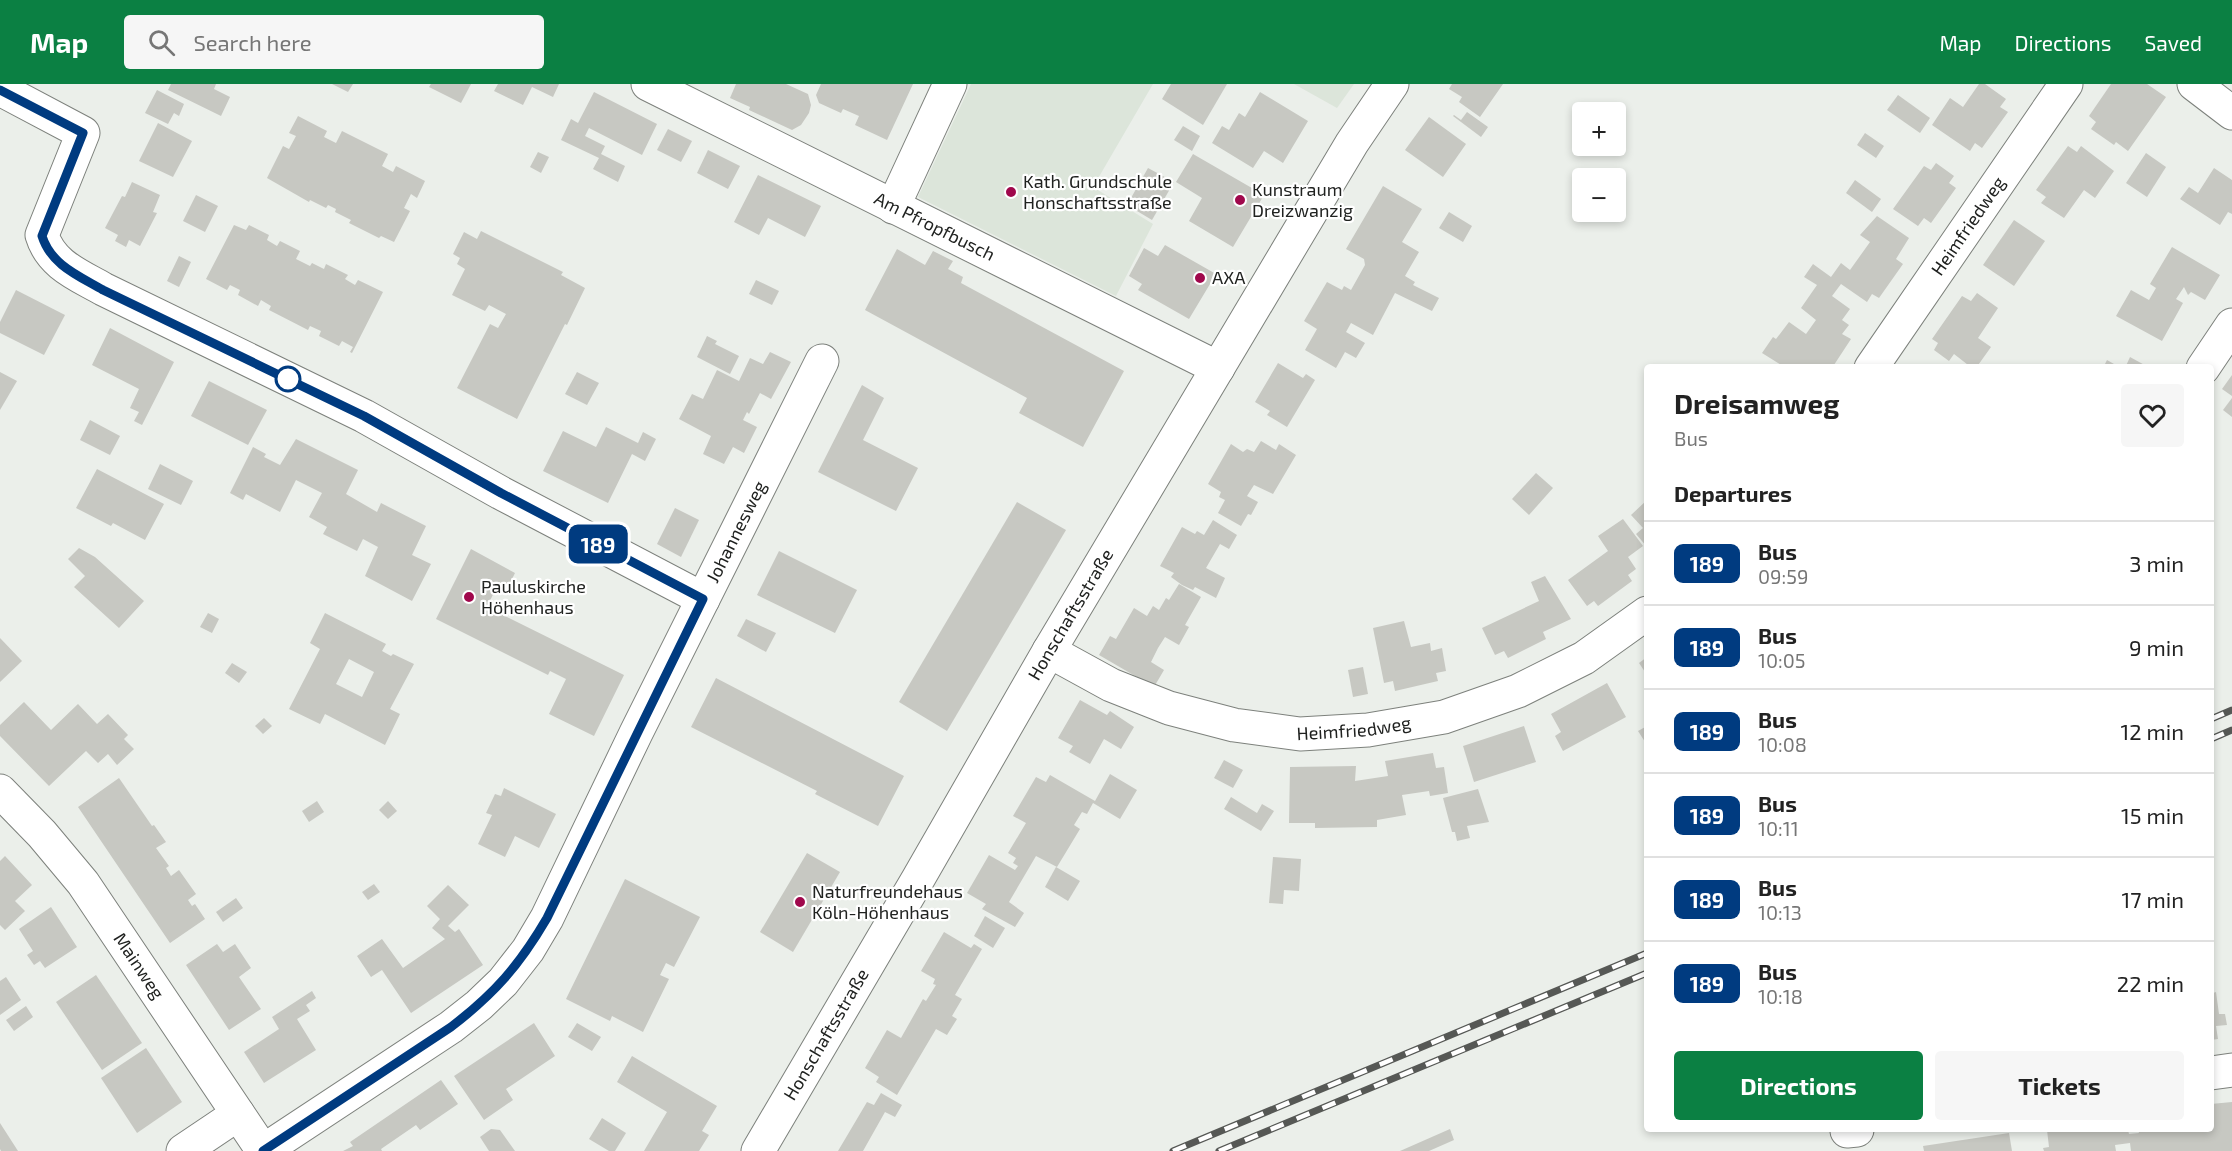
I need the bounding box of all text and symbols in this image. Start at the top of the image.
search box [124,15,544,69]
text: Map [30,25,88,59]
icon: search [145,26,178,59]
text: Search here [193,29,312,55]
text: Map [1939,30,1982,55]
text: Directions [2015,30,2111,55]
text: Saved [2144,30,2202,55]
map controls [1572,102,1626,222]
button: + [1572,102,1626,156]
button: − [1572,168,1626,222]
place label: Kath. Grundschule Honschaftsstraße [1023,170,1172,213]
street label: Heimfriedweg [1926,172,2009,279]
place label: Kunstraum Dreizwanzig [1252,178,1353,221]
marker: Kath. Grundschule Honschaftsstraße [1004,185,1018,199]
street label: Am Pfropfbusch [871,187,999,265]
marker: Kunstraum Dreizwanzig [1233,193,1247,207]
place label: AXA [1212,266,1246,288]
marker: AXA [1193,271,1207,285]
unlabelled marker [275,366,301,392]
button: heart [2121,384,2184,447]
text: Dreisamweg [1674,386,1840,420]
text: Bus [1674,426,1708,450]
street label: Johannesweg [701,477,770,586]
text: Departures [1674,480,1792,506]
line badge: 189 [564,524,632,564]
text: 189 [581,532,615,557]
text: Bus [1758,538,1797,564]
street label: Honschaftsstraße [1023,544,1117,684]
text: 3 min [2129,550,2184,576]
text: 189 [1690,551,1724,576]
text: 09:59 [1758,564,1808,588]
place label: Pauluskirche Höhenhaus [481,575,586,618]
marker: Pauluskirche Höhenhaus [462,590,476,604]
text: Bus [1758,622,1797,648]
text: 9 min [2129,634,2184,660]
text: 189 [1690,635,1724,660]
text: 10:05 [1758,648,1806,672]
text: Bus [1758,706,1797,732]
street label: Heimfriedweg [1296,711,1413,744]
text: 12 min [2120,718,2184,744]
text: 189 [1690,719,1724,744]
text: 10:08 [1758,732,1807,756]
text: Bus [1758,790,1797,816]
text: 15 min [2121,802,2184,828]
text: 189 [1690,803,1724,828]
text: 10:11 [1758,816,1799,840]
text: Bus [1758,874,1797,900]
place label: Naturfreundehaus Köln-Höhenhaus [812,880,963,923]
text: 17 min [2122,886,2184,912]
text: 189 [1690,887,1724,912]
marker: Naturfreundehaus Köln-Höhenhaus [793,895,807,909]
text: 10:13 [1758,900,1802,924]
street label: Mainweg [110,928,170,1003]
text: Bus [1758,958,1797,984]
street label: Honschaftsstraße [778,964,873,1104]
text: 22 min [2117,970,2184,996]
text: 189 [1690,971,1724,996]
text: 10:18 [1758,984,1803,1008]
button: Directions [1674,1051,1923,1120]
button: Tickets [1935,1051,2184,1120]

